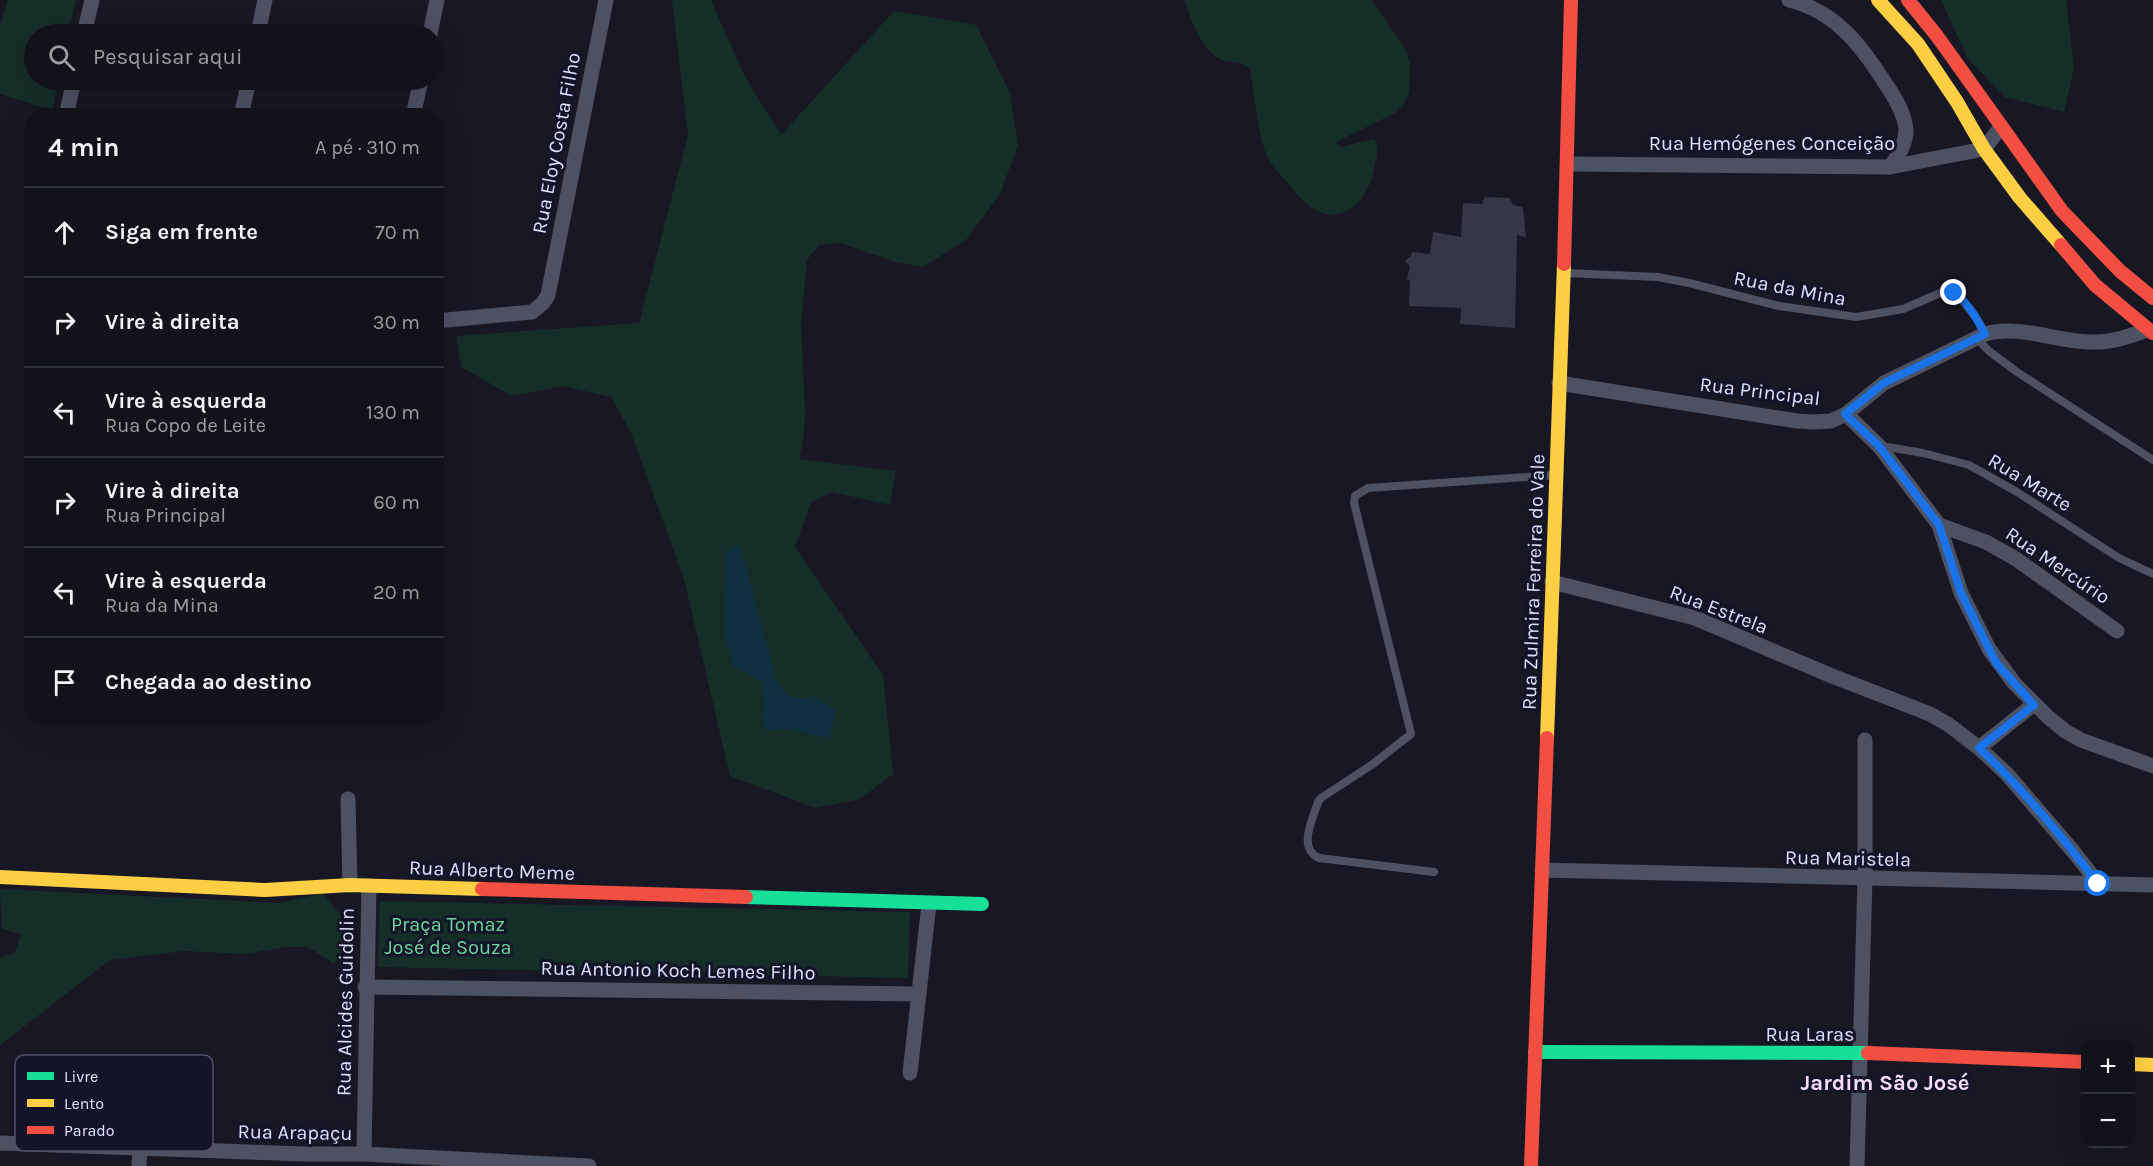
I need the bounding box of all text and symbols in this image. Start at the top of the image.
search box [24,24,444,90]
icon: search [45,41,78,74]
text: Pesquisar aqui [93,44,242,70]
street label: Rua Eloy Costa Filho [528,51,585,236]
text: 4 min [48,132,119,163]
street label: Rua Hemógenes Conceição [1649,132,1895,155]
text: A pé · 310 m [315,136,420,159]
icon: ahead [48,216,81,249]
text: Siga em frente [105,219,258,245]
text: 70 m [375,221,420,244]
street label: Rua da Mina [1732,266,1848,311]
route end [1940,279,1966,305]
icon: right [48,306,81,339]
text: Vire à direita [105,309,240,335]
text: 30 m [373,311,420,334]
street label: Rua Principal [1698,373,1821,410]
text: Vire à esquerda [105,388,267,414]
icon: left [48,396,81,429]
text: 130 m [366,401,420,424]
text: Rua Copo de Leite [105,414,266,437]
street label: Rua Marte [1984,449,2076,516]
street label: Rua Zulmira Ferreira do Vale [1518,454,1549,710]
text: Vire à direita [105,478,240,504]
icon: right [48,486,81,519]
text: 60 m [373,491,420,514]
text: Rua Principal [105,504,226,527]
street label: Rua Mercúrio [2001,522,2114,609]
text: Vire à esquerda [105,568,267,594]
icon: left [48,576,81,609]
street label: Rua Estrela [1666,580,1771,639]
text: 20 m [373,581,420,604]
text: Rua da Mina [105,594,219,617]
icon: arrive [48,666,81,699]
text: Chegada ao destino [105,669,312,695]
street label: Rua Maristela [1785,846,1911,871]
street label: Rua Alberto Meme [409,856,575,885]
route start [2084,870,2110,896]
street label: Rua Alcides Guidolin [332,908,359,1096]
park label: Praça Tomaz José de Souza [384,913,512,959]
street label: Rua Antonio Koch Lemes Filho [540,957,816,984]
street label: Rua Laras [1765,1023,1855,1046]
map controls [2081,1040,2135,1148]
button: + [2081,1040,2135,1094]
legend [15,1055,213,1151]
text: Livre [64,1067,98,1086]
district label: Jardim São José [1801,1070,1969,1096]
text: Lento [64,1094,104,1113]
button: − [2081,1094,2135,1148]
street label: Rua Arapaçu [237,1120,353,1145]
text: Parado [64,1121,114,1140]

